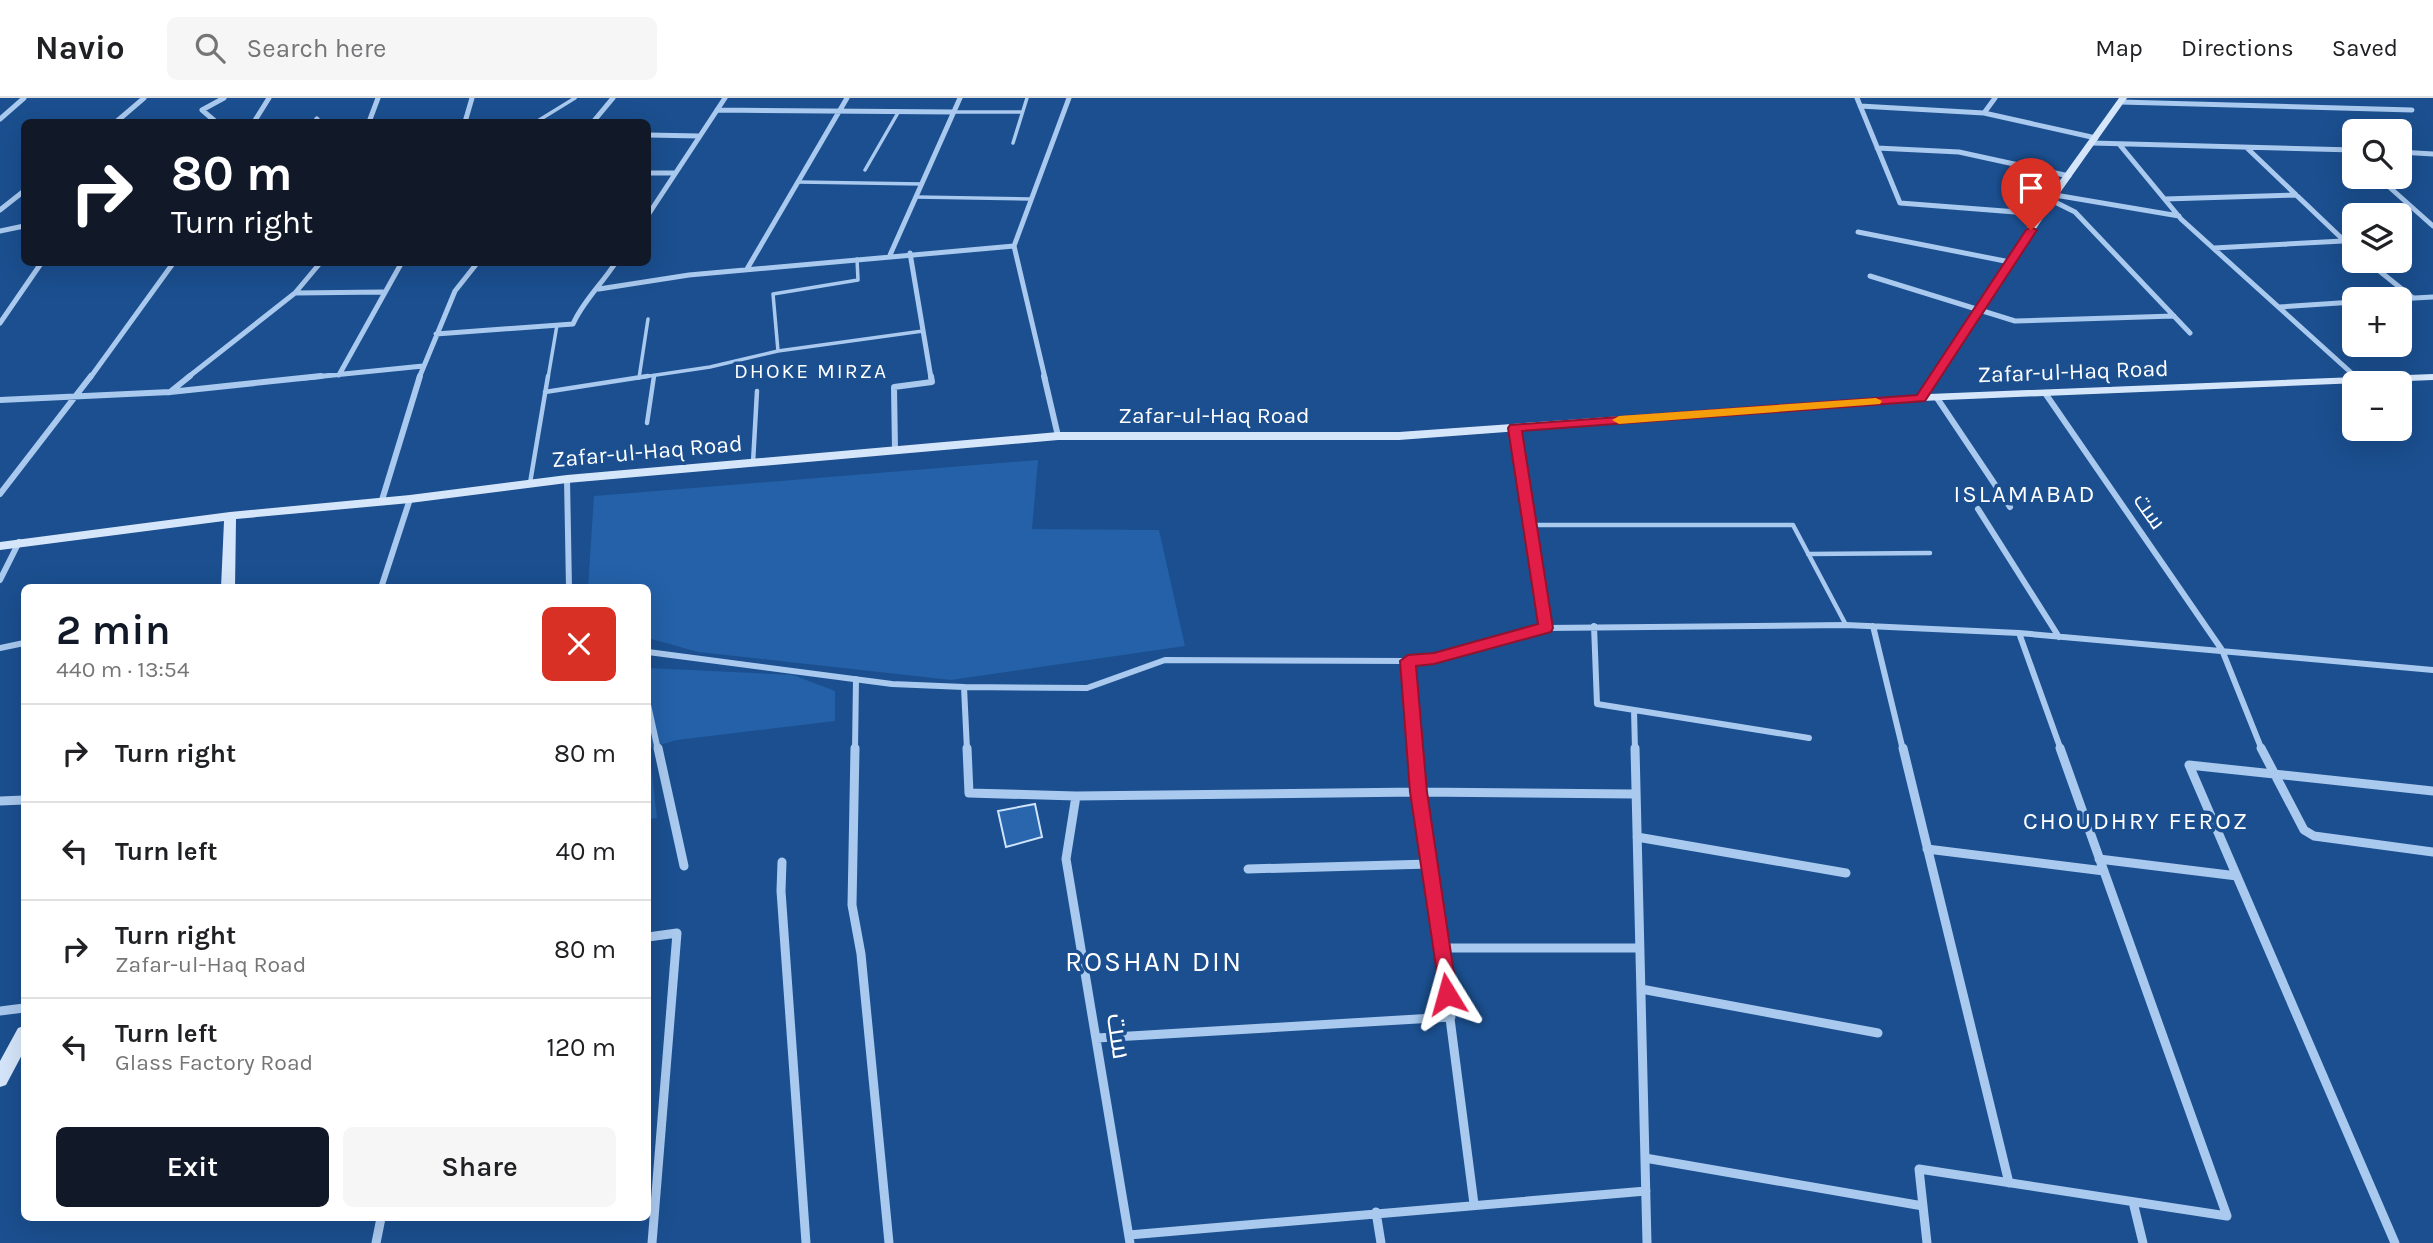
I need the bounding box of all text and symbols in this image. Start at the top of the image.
search box [167,17,657,80]
text: Navio [35,29,125,67]
icon: search [191,29,229,67]
text: Search here [247,33,386,64]
text: Map [2095,34,2143,62]
text: Directions [2181,34,2294,62]
text: Saved [2332,34,2398,62]
map controls [2342,119,2412,441]
button: search [2342,119,2412,189]
text: 80 m [171,145,293,202]
icon: right [56,147,147,238]
pin [2001,158,2061,230]
icon: arrive [2012,169,2050,207]
button: layers [2342,203,2412,273]
text: Turn right [171,204,313,241]
button: + [2342,287,2412,357]
street label: Zafar-ul-Haq Road [1977,355,2169,388]
district label: DHOKE MIRZA [734,359,888,383]
button: − [2342,371,2412,441]
street label: Zafar-ul-Haq Road [1118,402,1310,429]
street label: Zafar-ul-Haq Road [551,430,744,473]
district label: ISLAMABAD [1954,480,2096,508]
street label: ست [2128,488,2171,535]
text: 2 min [56,605,171,655]
button: close [542,607,616,681]
text: 440 m · 13:54 [56,656,190,683]
icon: right [56,734,94,772]
text: Turn right [115,738,236,769]
text: 80 m [554,738,616,769]
district label: CHOUDHRY FEROZ [2023,807,2249,835]
icon: left [56,832,94,870]
text: Turn left [115,836,217,867]
text: 40 m [556,836,616,867]
text: Turn right [115,920,236,951]
icon: right [56,930,94,968]
text: 80 m [554,934,616,965]
district label: ROSHAN DIN [1065,945,1243,978]
text: Zafar-ul-Haq Road [115,951,306,978]
position arrow [1410,957,1484,1031]
street label: ست [1100,1011,1139,1061]
text: Turn left [115,1018,217,1049]
icon: left [56,1028,94,1066]
text: 120 m [546,1032,616,1063]
text: Glass Factory Road [115,1049,313,1076]
button: Exit [56,1127,329,1207]
button: Share [343,1127,616,1207]

